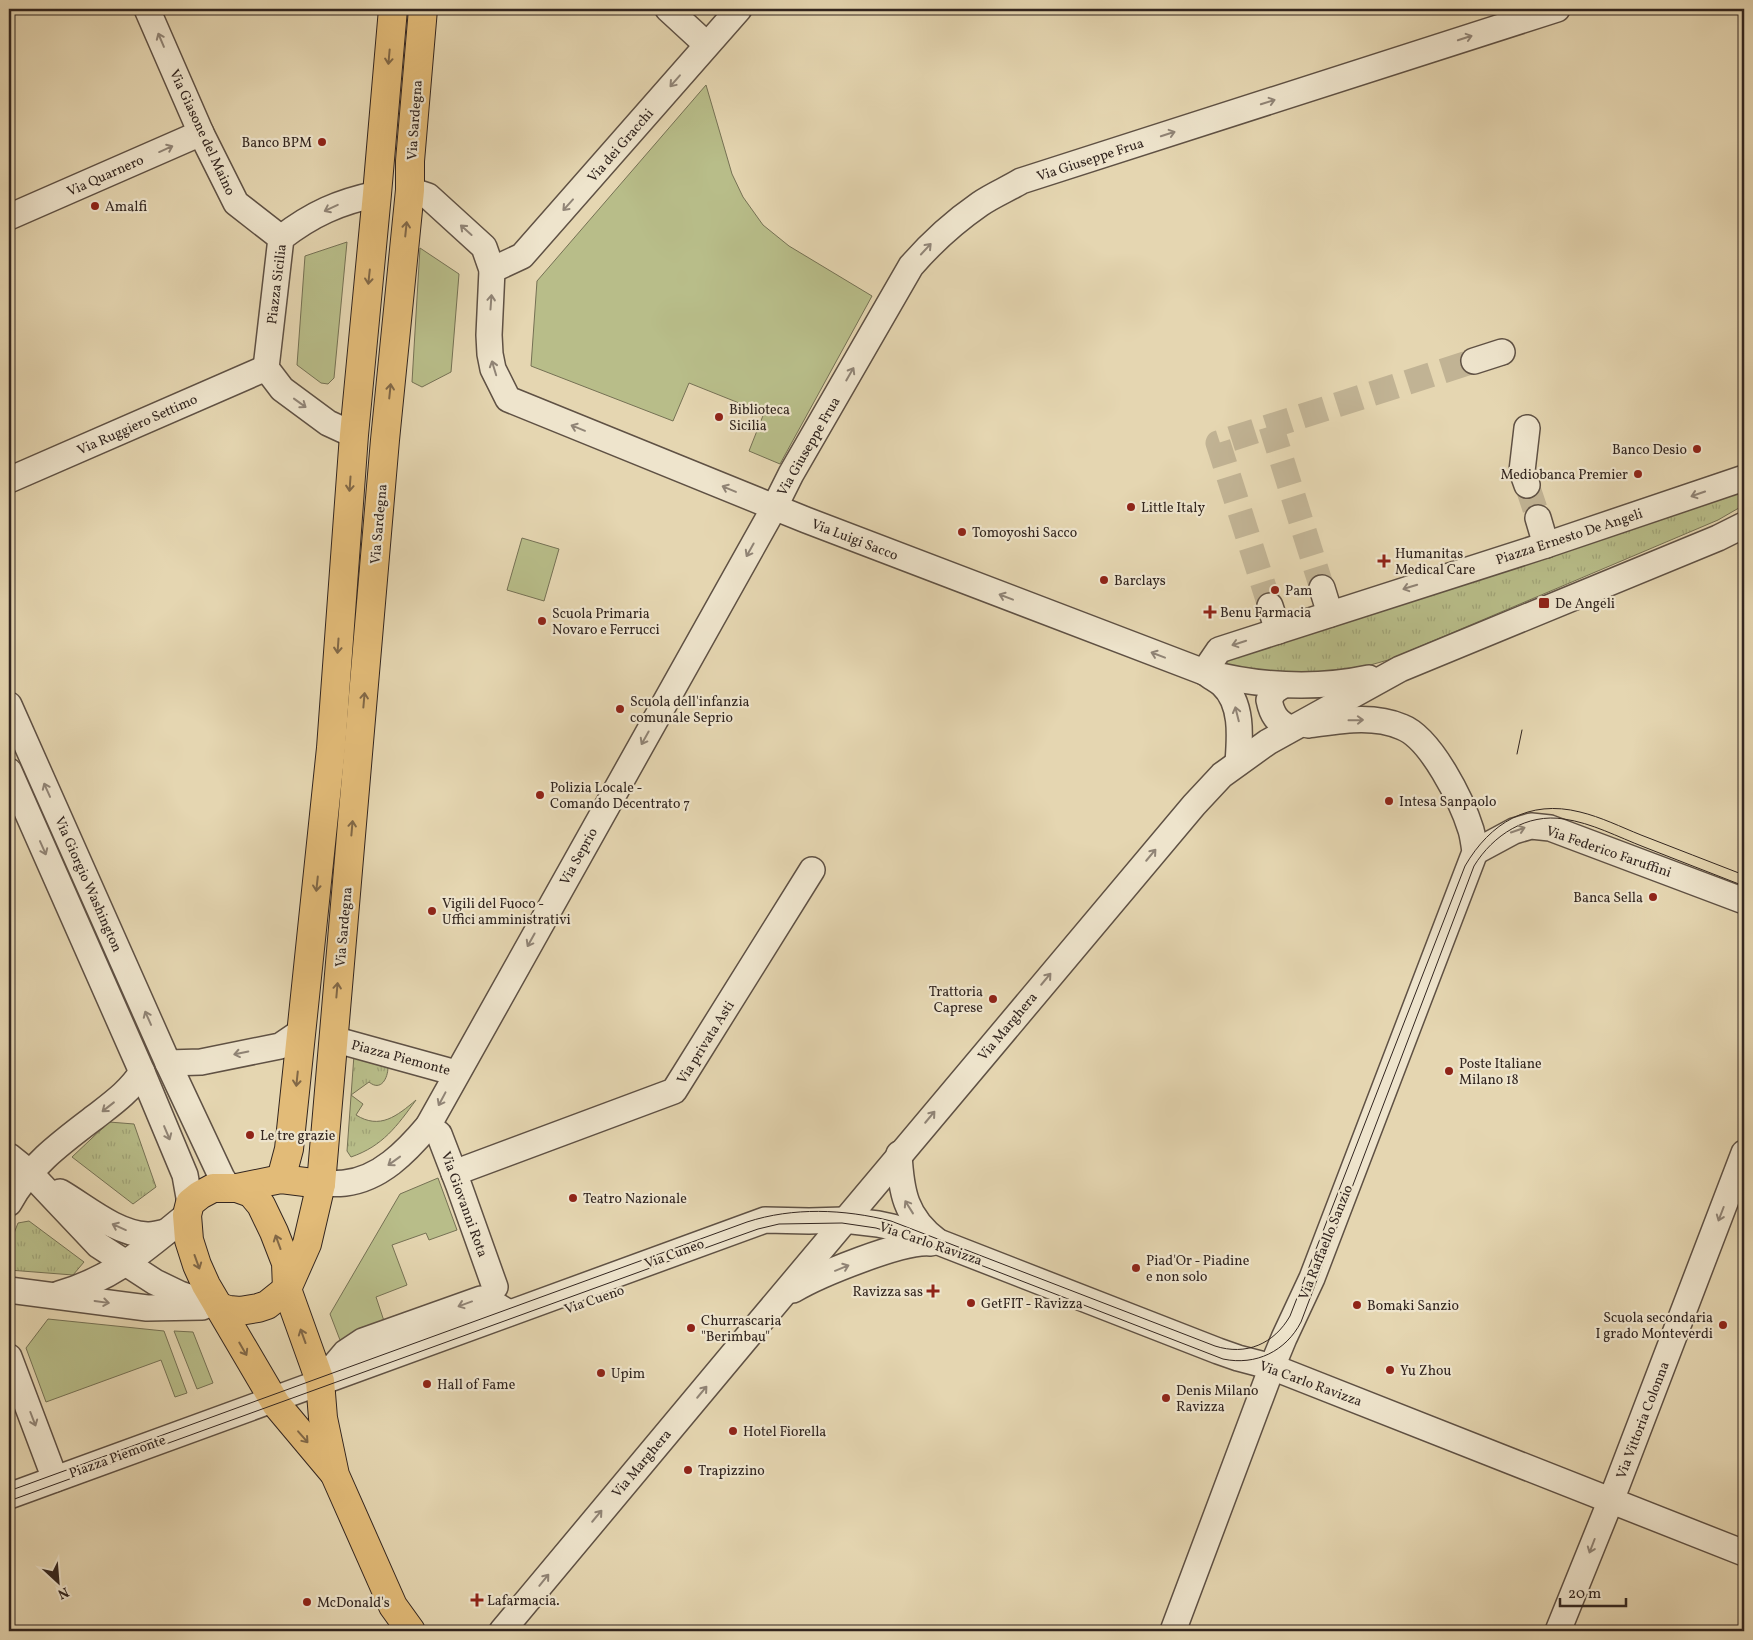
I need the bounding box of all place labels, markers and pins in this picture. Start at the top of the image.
place label: Banco BPM [242,134,312,153]
marker: Banco BPM [316,136,328,148]
place label: Amalfi [105,198,147,217]
marker: Amalfi [89,200,101,212]
place label: Biblioteca Sicilia [729,401,790,436]
marker: Biblioteca Sicilia [713,411,725,423]
place label: Banco Desio [1612,441,1687,460]
marker: Banco Desio [1691,443,1703,455]
place label: Mediobanca Premier [1500,466,1628,485]
marker: Mediobanca Premier [1632,468,1644,480]
place label: Little Italy [1141,499,1205,518]
marker: Little Italy [1125,501,1137,513]
place label: Tomoyoshi Sacco [972,524,1077,543]
marker: Tomoyoshi Sacco [956,526,968,538]
place label: Humanitas Medical Care [1395,545,1476,580]
marker: Humanitas Medical Care [1377,554,1391,568]
place label: Barclays [1114,572,1166,591]
marker: Barclays [1098,574,1110,586]
place label: Pam [1285,582,1313,601]
marker: Pam [1269,584,1281,596]
place label: De Angeli [1555,595,1615,614]
marker: De Angeli [1537,596,1551,610]
place label: Benu Farmacia [1220,604,1311,623]
place label: Scuola Primaria Novaro e Ferrucci [552,605,660,640]
marker: Benu Farmacia [1204,606,1216,618]
marker: Scuola Primaria Novaro e Ferrucci [536,615,548,627]
place label: Scuola dell'infanzia comunale Seprio [630,693,750,728]
marker: Scuola dell'infanzia comunale Seprio [614,703,626,715]
place label: Polizia Locale - Comando Decentrato 7 [550,779,690,814]
marker: Polizia Locale - Comando Decentrato 7 [534,789,546,801]
place label: Intesa Sanpaolo [1399,793,1496,812]
marker: Intesa Sanpaolo [1383,795,1395,807]
place label: Banca Sella [1573,889,1643,908]
marker: Banca Sella [1647,891,1659,903]
place label: Vigili del Fuoco - Uffici amministrativi [442,895,571,930]
marker: Vigili del Fuoco - Uffici amministrativi [426,905,438,917]
place label: Trattoria Caprese [929,983,983,1018]
marker: Trattoria Caprese [987,993,999,1005]
place label: Poste Italiane Milano 18 [1459,1055,1542,1090]
marker: Poste Italiane Milano 18 [1443,1065,1455,1077]
place label: Le tre grazie [260,1127,336,1146]
marker: Le tre grazie [244,1129,256,1141]
place label: Teatro Nazionale [583,1190,687,1209]
marker: Teatro Nazionale [567,1192,579,1204]
place label: Piad'Or - Piadine e non solo [1146,1252,1250,1287]
marker: Piad'Or - Piadine e non solo [1130,1262,1142,1274]
place label: Ravizza sas [853,1283,923,1302]
marker: Ravizza sas [927,1285,939,1297]
place label: GetFIT - Ravizza [981,1295,1083,1314]
marker: GetFIT - Ravizza [965,1297,977,1309]
place label: Bomaki Sanzio [1367,1297,1459,1316]
marker: Bomaki Sanzio [1351,1299,1363,1311]
place label: Scuola secondaria I grado Monteverdi [1595,1309,1713,1344]
place label: Churrascaria "Berimbau" [701,1312,781,1347]
marker: Scuola secondaria I grado Monteverdi [1717,1319,1729,1331]
marker: Churrascaria "Berimbau" [685,1322,697,1334]
place label: Yu Zhou [1400,1362,1451,1381]
marker: Yu Zhou [1384,1364,1396,1376]
place label: Upim [611,1365,645,1384]
marker: Upim [595,1367,607,1379]
place label: Hall of Fame [437,1376,516,1395]
marker: Hall of Fame [421,1378,433,1390]
place label: Denis Milano Ravizza [1176,1382,1258,1417]
marker: Denis Milano Ravizza [1160,1392,1172,1404]
place label: Hotel Fiorella [743,1423,826,1442]
marker: Hotel Fiorella [727,1425,739,1437]
place label: Trapizzino [698,1462,765,1481]
marker: Trapizzino [682,1464,694,1476]
place label: Lafarmacia. [487,1592,560,1611]
place label: McDonald's [317,1594,390,1613]
marker: Lafarmacia. [471,1594,483,1606]
marker: McDonald's [301,1596,313,1608]

